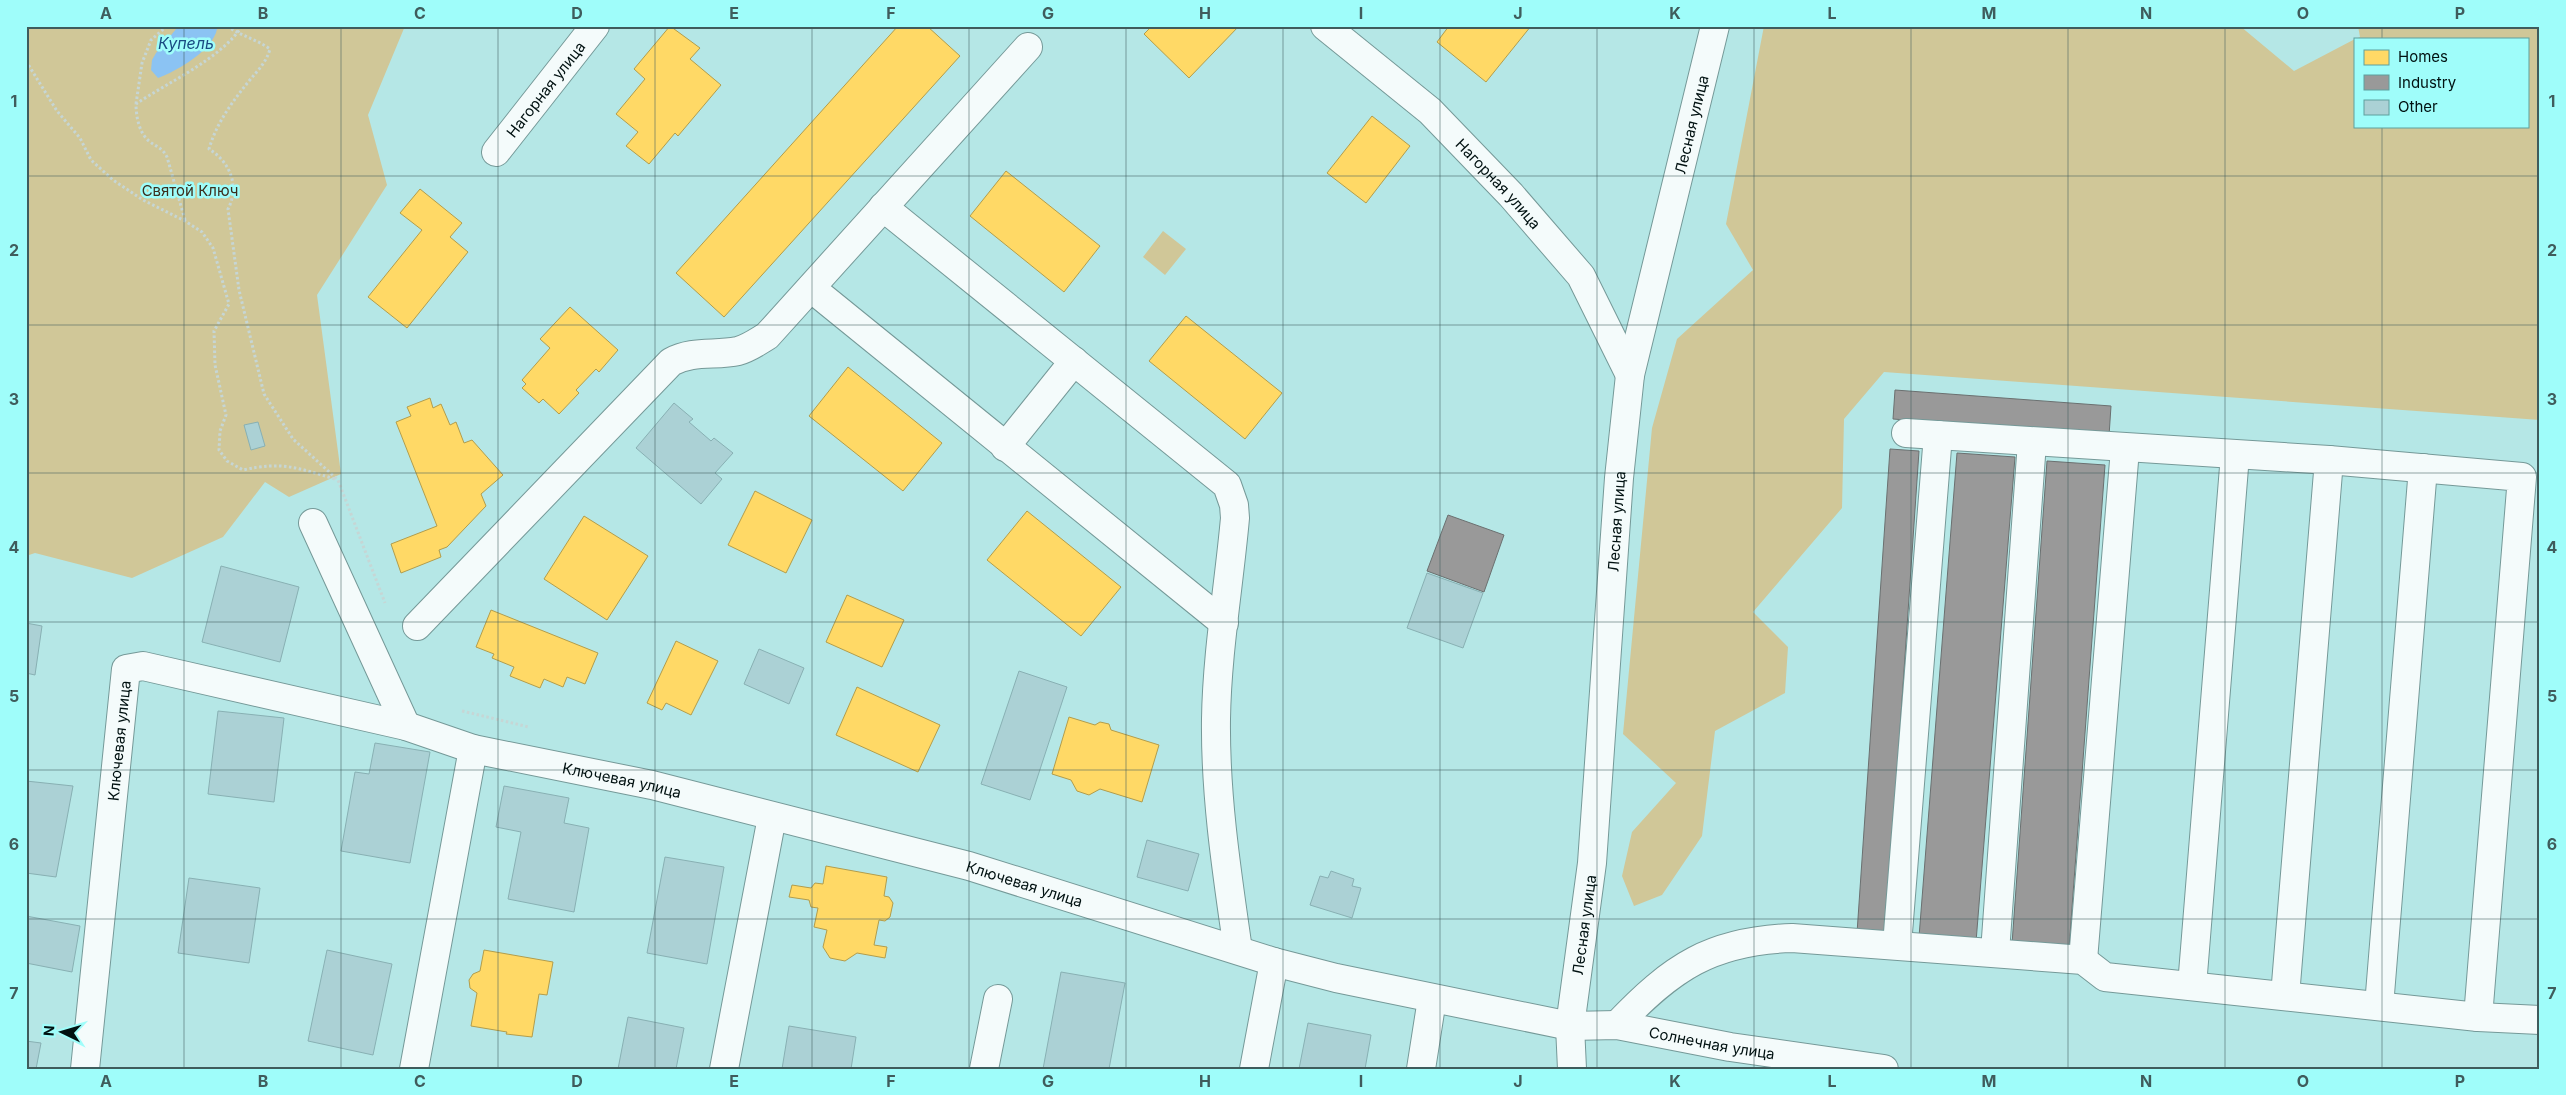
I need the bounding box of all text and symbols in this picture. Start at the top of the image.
text: A [100,3,112,23]
text: B [258,3,268,23]
text: C [414,3,426,23]
text: D [571,3,583,23]
text: E [729,3,739,23]
text: F [886,3,896,23]
text: G [1042,3,1054,23]
text: H [1199,3,1211,23]
text: I [1359,3,1363,23]
text: J [1513,3,1523,23]
text: K [1669,3,1681,23]
text: L [1827,3,1837,23]
text: M [1982,3,1996,23]
text: N [2140,3,2152,23]
text: O [2297,3,2309,23]
text: P [2455,3,2465,23]
water label: Купель [158,33,214,53]
street label: Нагорная улица [502,37,589,141]
legend [2354,38,2528,128]
text: Homes [2398,47,2448,66]
street label: Лесная улица [1670,73,1712,176]
text: Industry [2398,73,2457,92]
text: 1 [11,91,17,111]
text: 1 [2549,91,2555,111]
text: Other [2398,97,2438,116]
street label: Нагорная улица [1452,134,1545,233]
park label: Святой Ключ [142,181,238,200]
text: 2 [9,240,19,260]
text: 2 [2547,240,2557,260]
text: 3 [9,389,19,409]
text: 3 [2547,389,2557,409]
street label: Лесная улица [1603,470,1629,572]
text: 4 [9,537,20,557]
text: 4 [2547,537,2558,557]
street label: Ключевая улица [103,680,134,802]
text: 5 [9,686,19,706]
text: 5 [2547,686,2557,706]
street label: Ключевая улица [561,758,683,802]
text: 6 [9,834,19,854]
text: 6 [2547,834,2557,854]
street label: Ключевая улица [964,856,1085,911]
street label: Лесная улица [1567,874,1600,976]
text: 7 [9,983,19,1003]
text: 7 [2547,983,2557,1003]
north arrow [38,1008,88,1058]
street label: Солнечная улица [1647,1022,1776,1063]
text: N [40,1025,57,1037]
text: A [100,1071,112,1091]
text: B [258,1071,268,1091]
text: C [414,1071,426,1091]
text: D [571,1071,583,1091]
text: E [729,1071,739,1091]
text: F [886,1071,896,1091]
text: G [1042,1071,1054,1091]
text: H [1199,1071,1211,1091]
text: I [1359,1071,1363,1091]
text: J [1513,1071,1523,1091]
text: K [1669,1071,1681,1091]
text: L [1827,1071,1837,1091]
text: M [1982,1071,1996,1091]
text: N [2140,1071,2152,1091]
text: O [2297,1071,2309,1091]
text: P [2455,1071,2465,1091]

